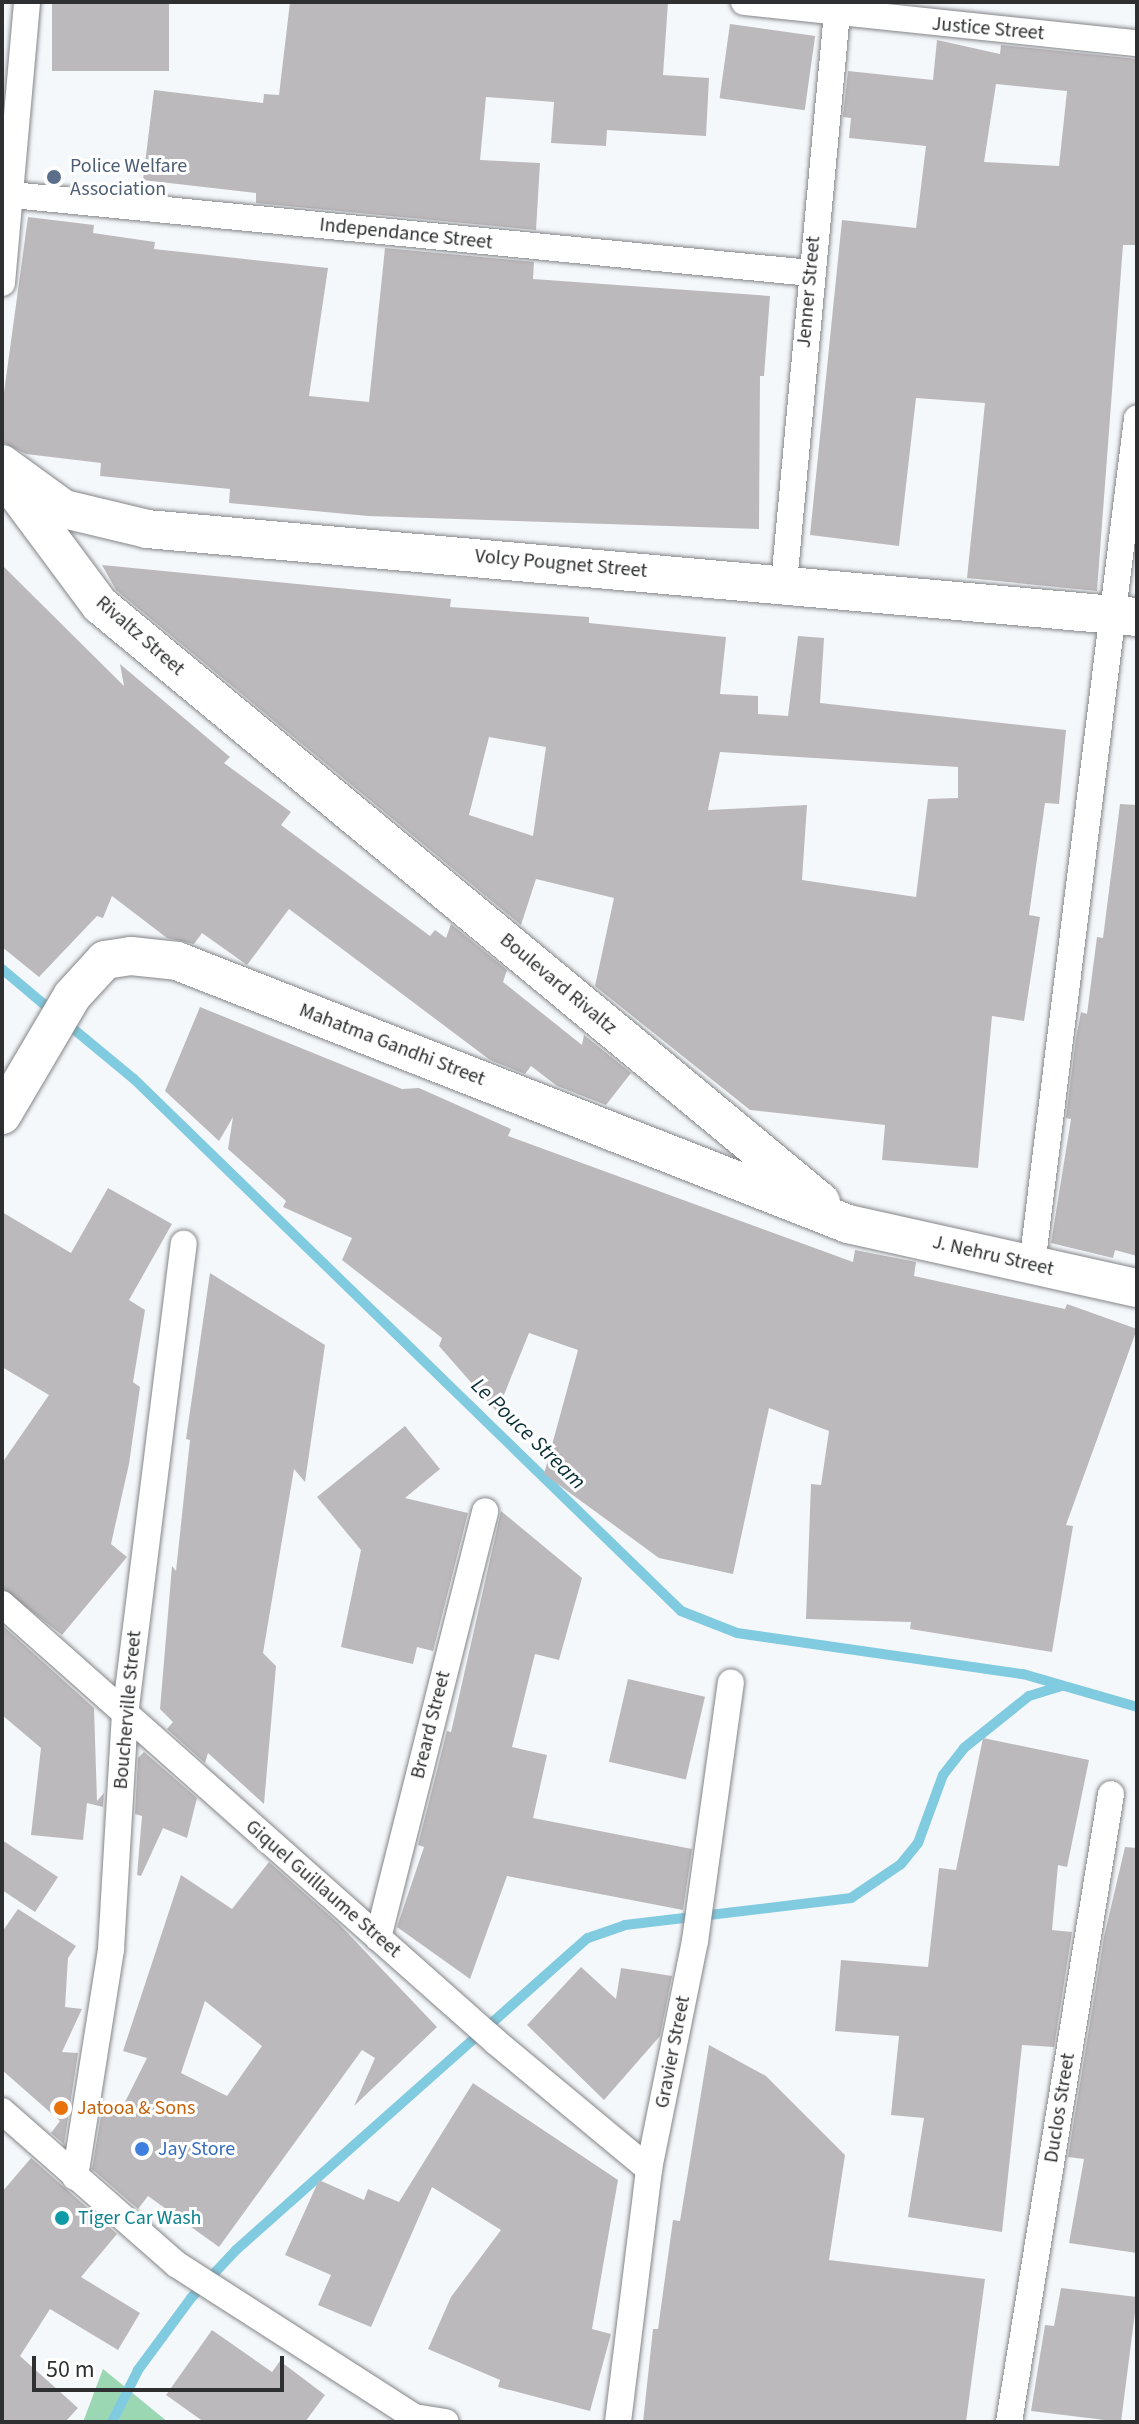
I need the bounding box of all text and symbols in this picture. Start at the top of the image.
street label: Justice Street [931,12,1045,46]
place label: Police Welfare Association [70,154,187,201]
marker: Police Welfare Association [45,168,63,186]
street label: Independance Street [318,213,494,255]
street label: Jenner Street [792,235,826,349]
street label: Volcy Pougnet Street [474,545,648,583]
street label: Rivaltz Street [91,591,189,681]
street label: Boulevard Rivaltz [495,928,621,1040]
street label: Mahatma Gandhi Street [296,998,488,1092]
street label: J. Nehru Street [930,1230,1056,1282]
water label: Le Pouce Stream [465,1373,591,1495]
street label: Boucherville Street [109,1630,147,1790]
street label: Breard Street [406,1669,456,1781]
street label: Giquel Guillaume Street [240,1815,406,1963]
street label: Gravier Street [650,1994,696,2110]
street label: Duclos Street [1039,2051,1081,2165]
place label: Jatooa & Sons [77,2096,195,2120]
marker: Jatooa & Sons [52,2099,70,2117]
place label: Jay Store [158,2137,235,2161]
marker: Jay Store [133,2140,151,2158]
place label: Tiger Car Wash [78,2206,201,2230]
marker: Tiger Car Wash [53,2209,71,2227]
scale bar [36,2340,288,2390]
text: 50 m [46,2352,95,2387]

